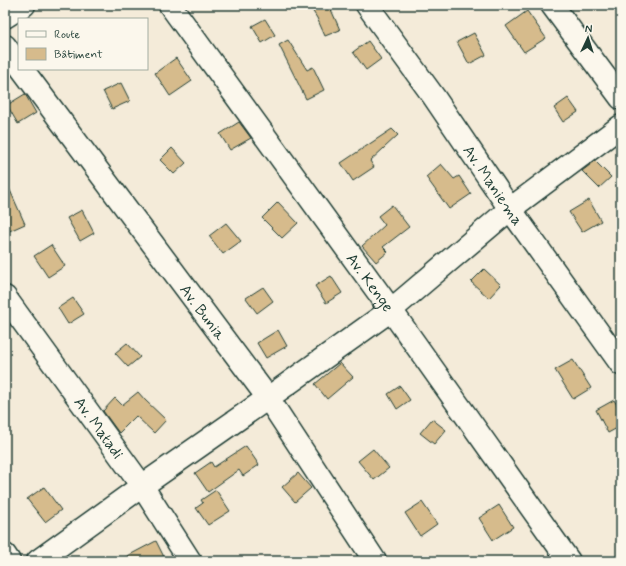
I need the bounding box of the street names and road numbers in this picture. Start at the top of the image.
street label: Av. Maniema [458,141,527,230]
street label: Av. Kenge [341,249,398,317]
street label: Av. Bunia [174,280,230,345]
street label: Av. Matadi [69,393,128,464]

